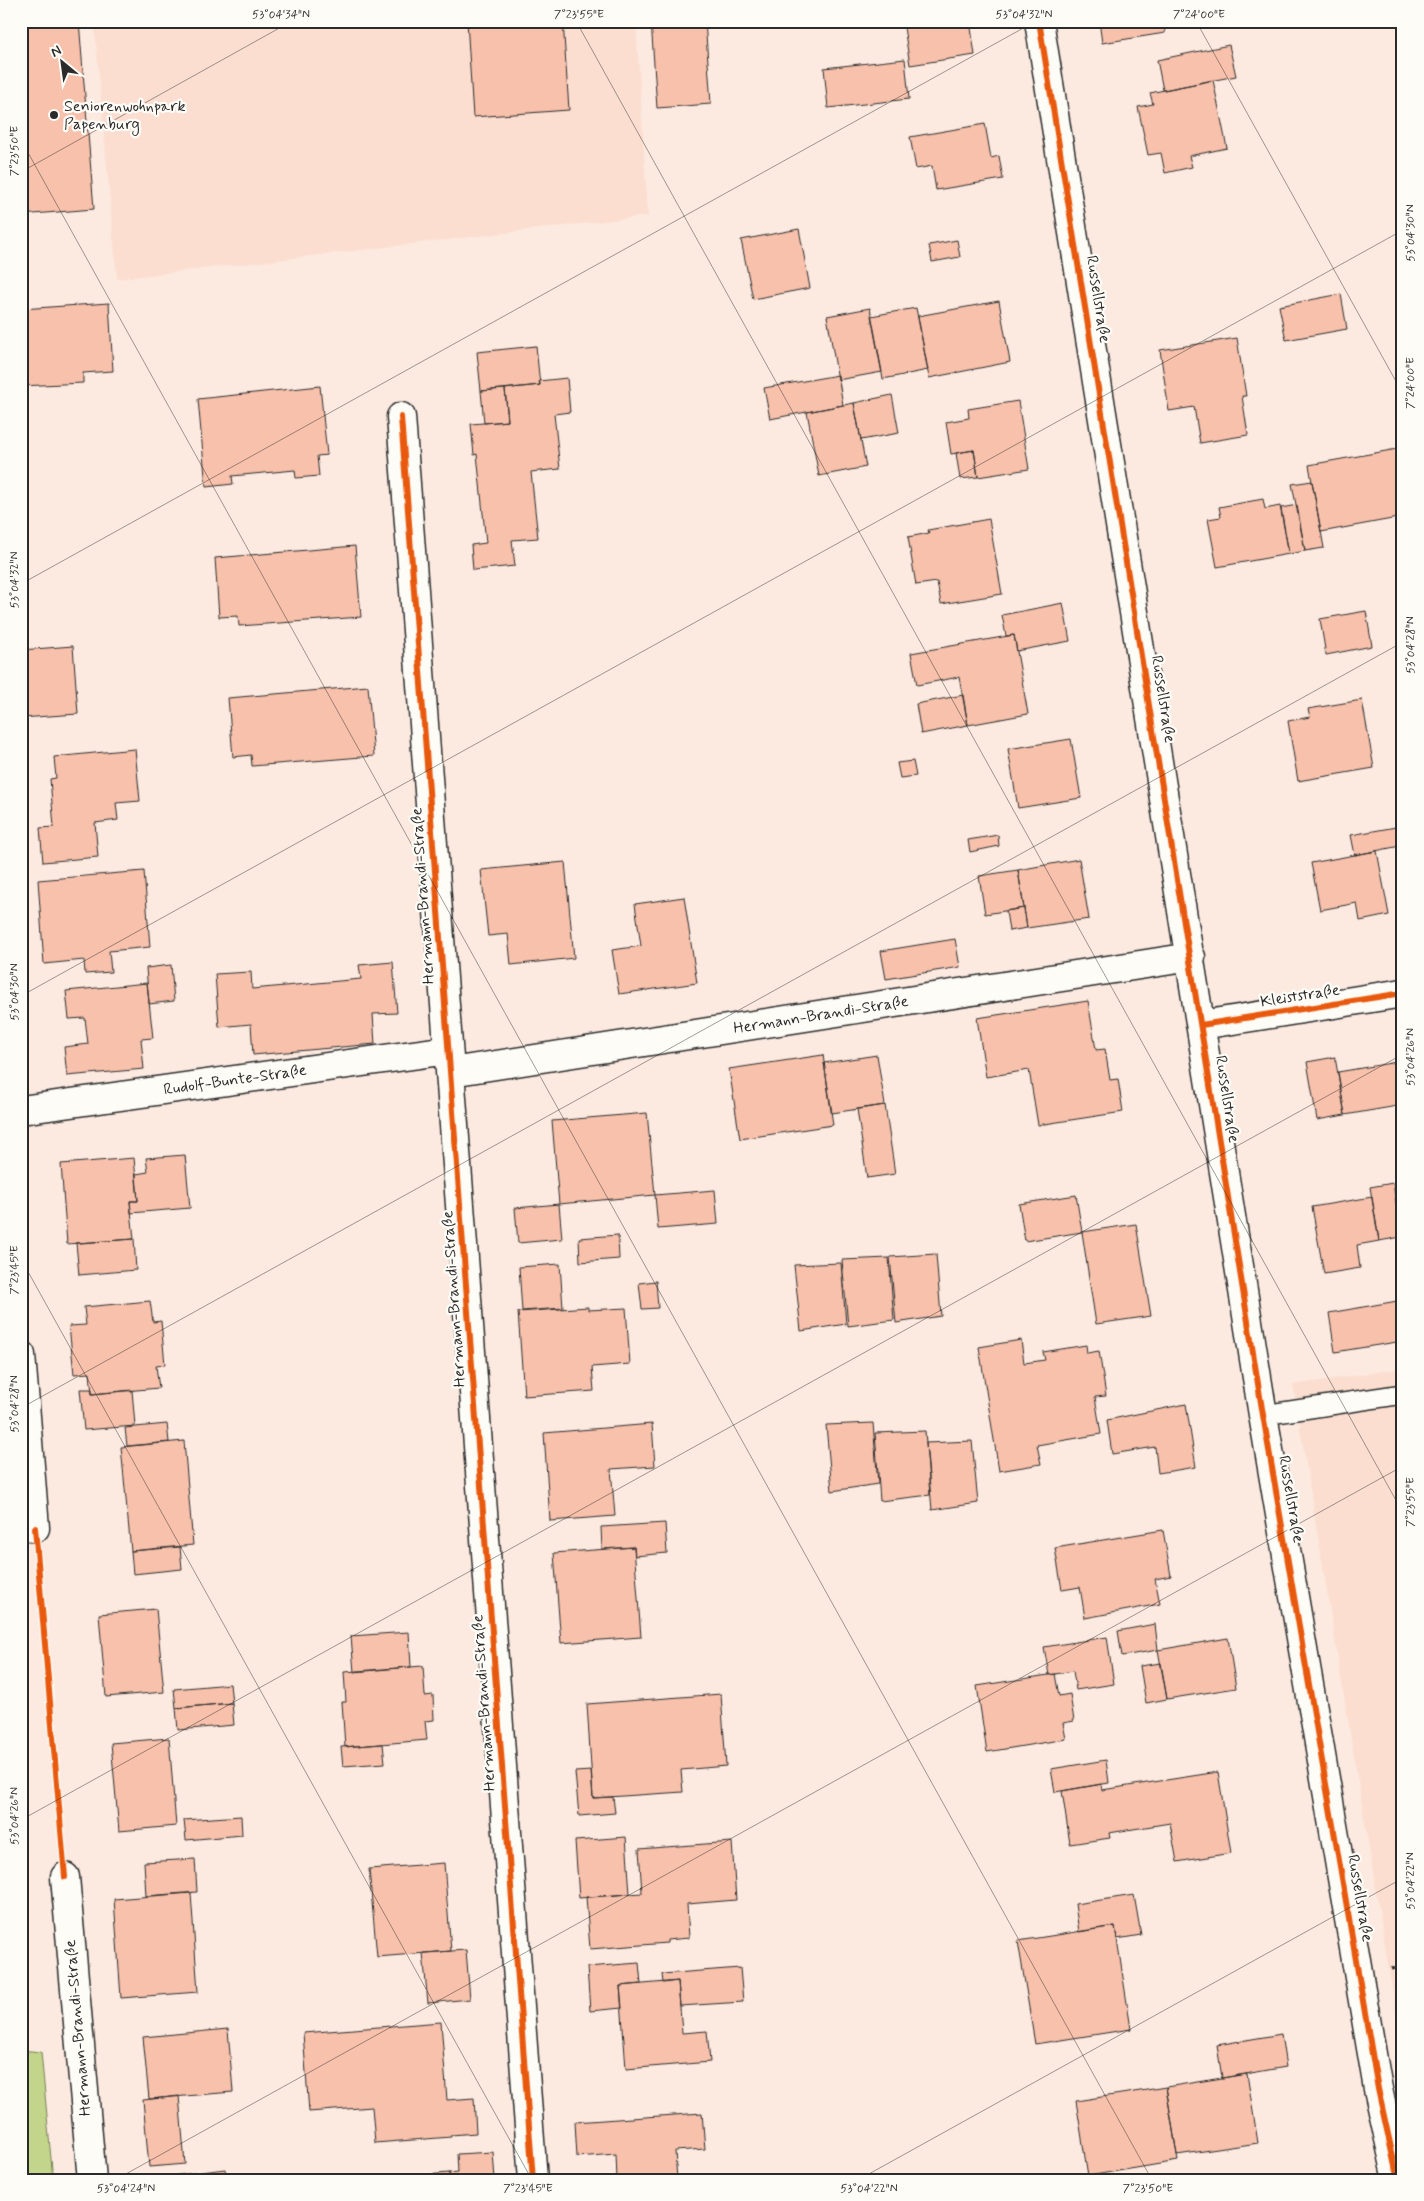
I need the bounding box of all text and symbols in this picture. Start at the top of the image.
text: 53°04'34"N [252,7,310,23]
text: 7°23'55"E [554,7,604,23]
text: 53°04'32"N [996,7,1053,23]
text: 7°24'00"E [1173,7,1225,23]
north arrow [38,38,88,88]
text: N [48,41,65,62]
place label: Seniorenwohnpark Papenburg [64,96,185,136]
marker: Seniorenwohnpark Papenburg [48,109,60,121]
text: 7°23'50"E [7,126,23,176]
text: 53°04'30"N [1403,204,1419,262]
street label: Russellstraße [1081,254,1115,344]
text: 7°24'00"E [1403,357,1419,409]
text: 53°04'32"N [7,552,23,609]
text: 53°04'28"N [1403,616,1419,674]
street label: Russellstraße [1146,654,1180,744]
street label: Hermann-Brandi-Straße [406,807,440,985]
text: 53°04'30"N [7,963,23,1021]
street label: Kleiststraße [1259,979,1341,1013]
street label: Hermann-Brandi-Straße [732,991,910,1039]
text: 53°04'26"N [1403,1028,1419,1086]
street label: Russellstraße [1210,1054,1244,1144]
street label: Rudolf-Bunte-Straße [162,1060,308,1100]
street label: Hermann-Brandi-Straße [437,1210,471,1388]
text: 7°23'45"E [7,1245,23,1295]
text: 53°04'28"N [7,1375,23,1433]
street label: Russellstraße [1273,1454,1309,1544]
text: 7°23'55"E [1403,1477,1419,1527]
street label: Hermann-Brandi-Straße [467,1614,501,1792]
text: 53°04'26"N [7,1787,23,1845]
text: 53°04'22"N [1403,1852,1419,1910]
street label: Russellstraße [1342,1853,1378,1943]
street label: Hermann-Brandi-Straße [60,1939,96,2117]
text: 53°04'24"N [97,2181,155,2197]
text: 7°23'45"E [503,2181,553,2197]
text: 53°04'22"N [840,2181,898,2197]
text: 7°23'50"E [1123,2181,1173,2197]

